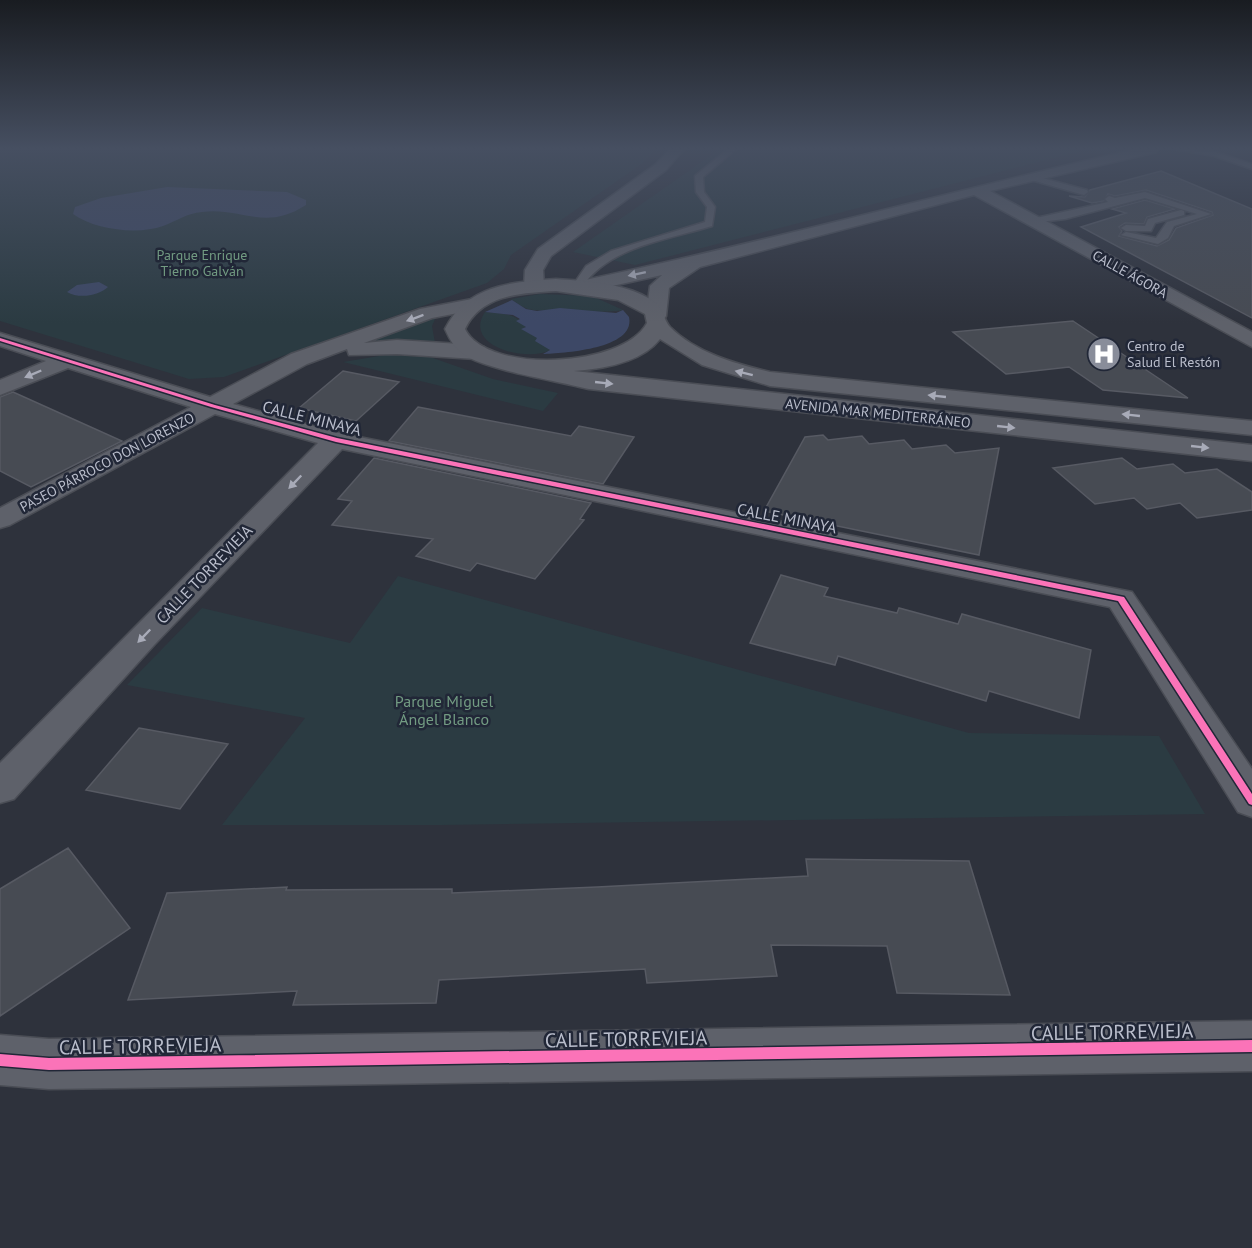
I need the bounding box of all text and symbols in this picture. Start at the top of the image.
park label: Parque Enrique Tierno Galván [157,246,247,280]
street label: CALLE ÁGORA [1089,246,1171,302]
one-way arrow [627,270,646,280]
one-way arrow [406,313,424,323]
hospital icon: Centro de Salud El Restón [1086,336,1122,372]
place label: Centro de Salud El Restón [1127,337,1220,371]
one-way arrow [734,367,753,377]
one-way arrow [25,370,42,379]
one-way arrow [594,378,613,388]
one-way arrow [928,391,947,401]
street label: AVENIDA MAR MEDITERRÁNEO [785,394,971,432]
street label: CALLE MINAYA [261,396,364,440]
street label: PASEO PÁRROCO DON LORENZO [17,408,197,516]
one-way arrow [1122,410,1141,420]
one-way arrow [997,422,1016,432]
one-way arrow [1191,442,1210,452]
one-way arrow [288,474,302,489]
street label: CALLE MINAYA [736,499,839,538]
street label: CALLE TORREVIEJA [152,520,257,628]
one-way arrow [137,628,151,642]
park label: Parque Miguel Ángel Blanco [395,691,493,729]
street label: CALLE TORREVIEJA [1031,1018,1194,1046]
street label: CALLE TORREVIEJA [545,1025,708,1053]
street label: CALLE TORREVIEJA [59,1032,222,1060]

